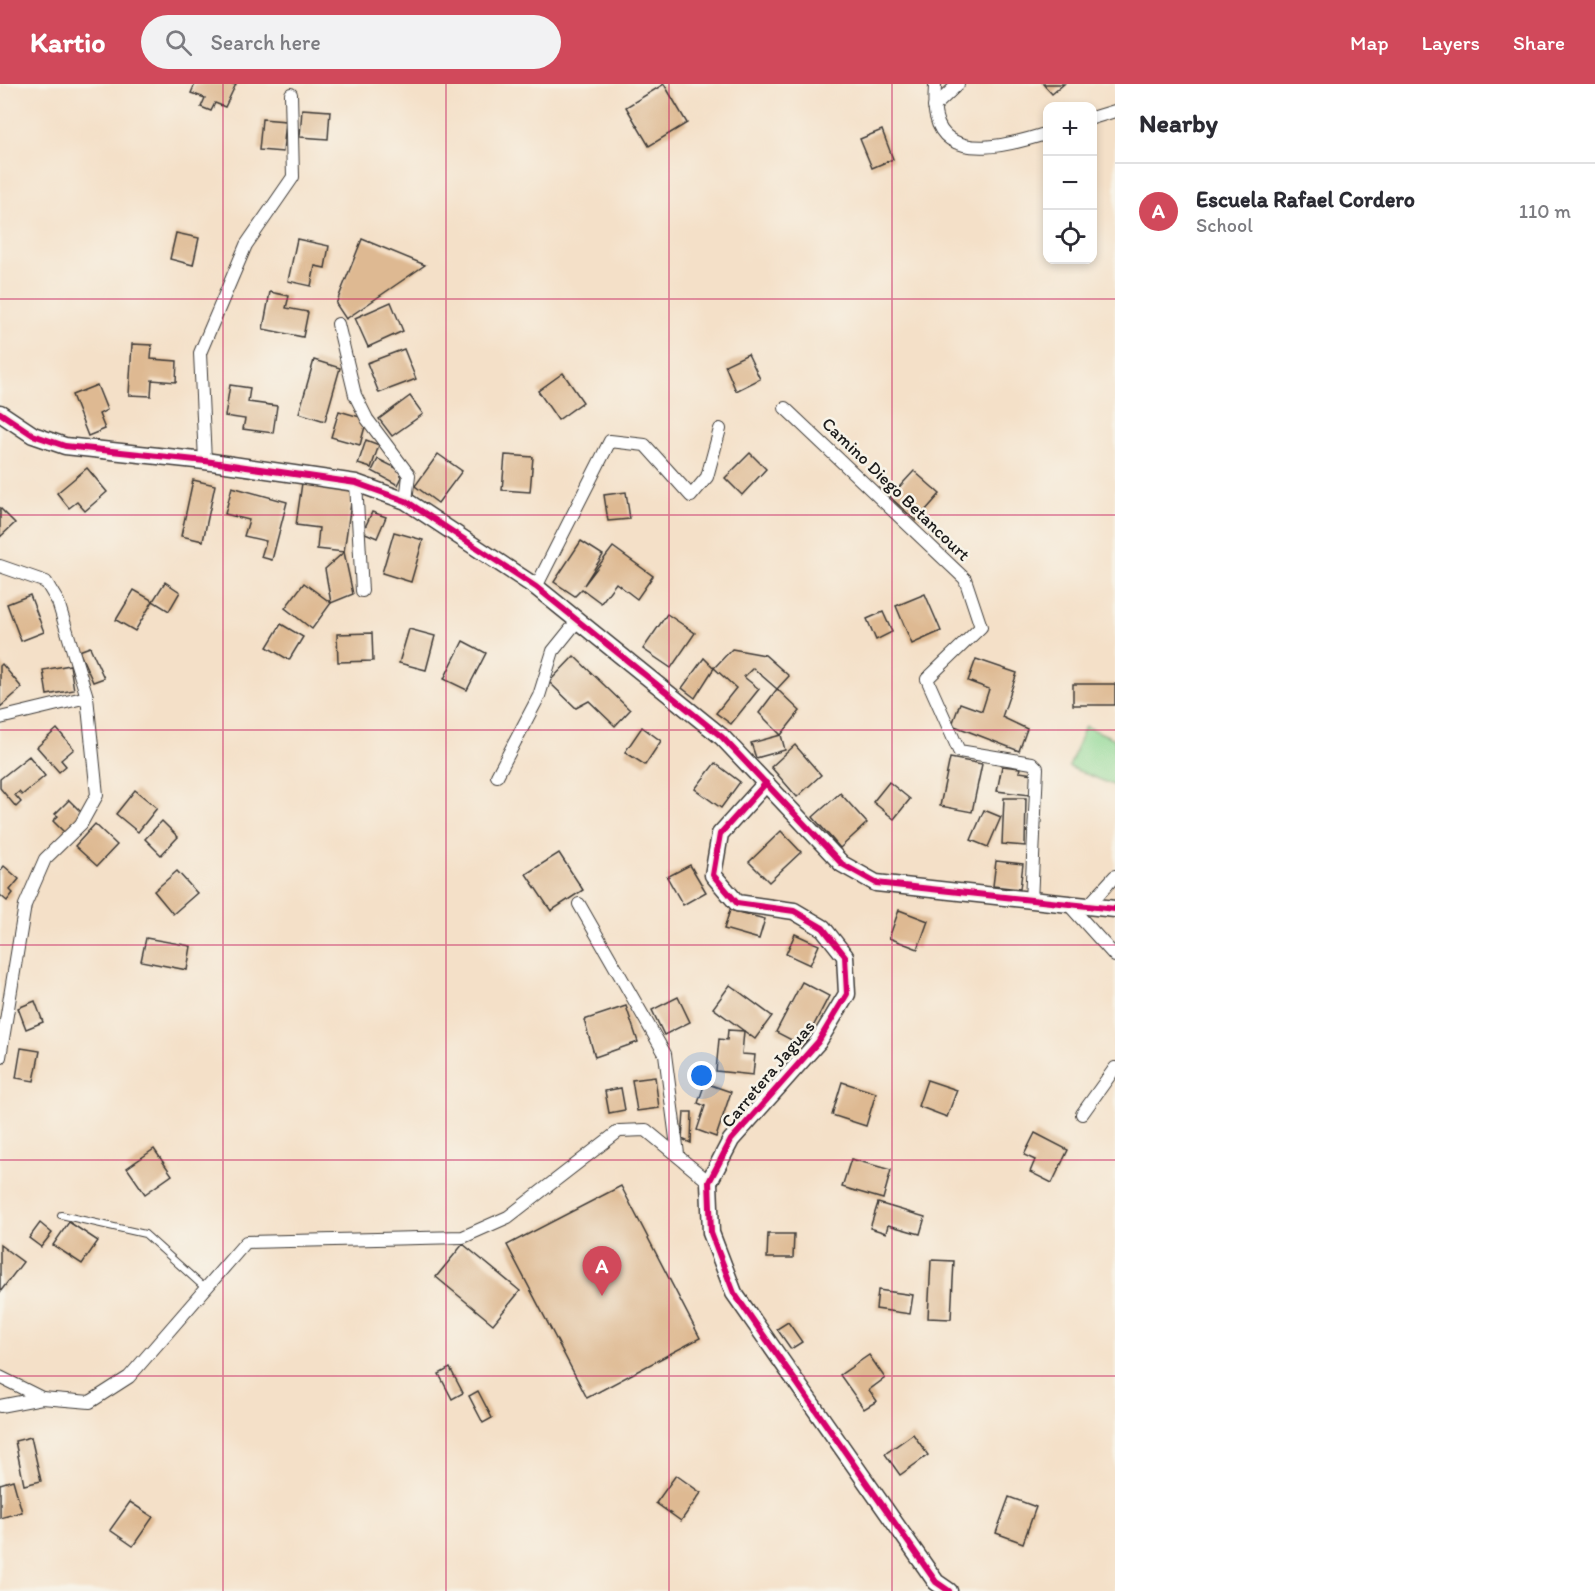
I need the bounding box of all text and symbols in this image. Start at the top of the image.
search box [141,15,561,69]
text: Kartio [30,25,105,59]
icon: search [162,26,195,59]
text: Search here [210,29,321,56]
text: Map [1350,30,1389,55]
text: Layers [1422,30,1480,55]
text: Share [1513,30,1565,55]
map controls [1043,102,1097,264]
button: + [1043,102,1097,156]
text: Nearby [1139,107,1218,139]
button: − [1043,156,1097,210]
text: Escuela Rafael Cordero [1196,186,1415,213]
text: A [1152,199,1165,223]
text: 110 m [1519,199,1571,223]
button: locate [1043,210,1097,264]
text: School [1196,213,1253,237]
street label: Camino Diego Betancourt [817,412,975,566]
street label: Carretera Jaguas [717,1016,819,1132]
your location [687,1061,716,1090]
pin: A [582,1246,622,1296]

